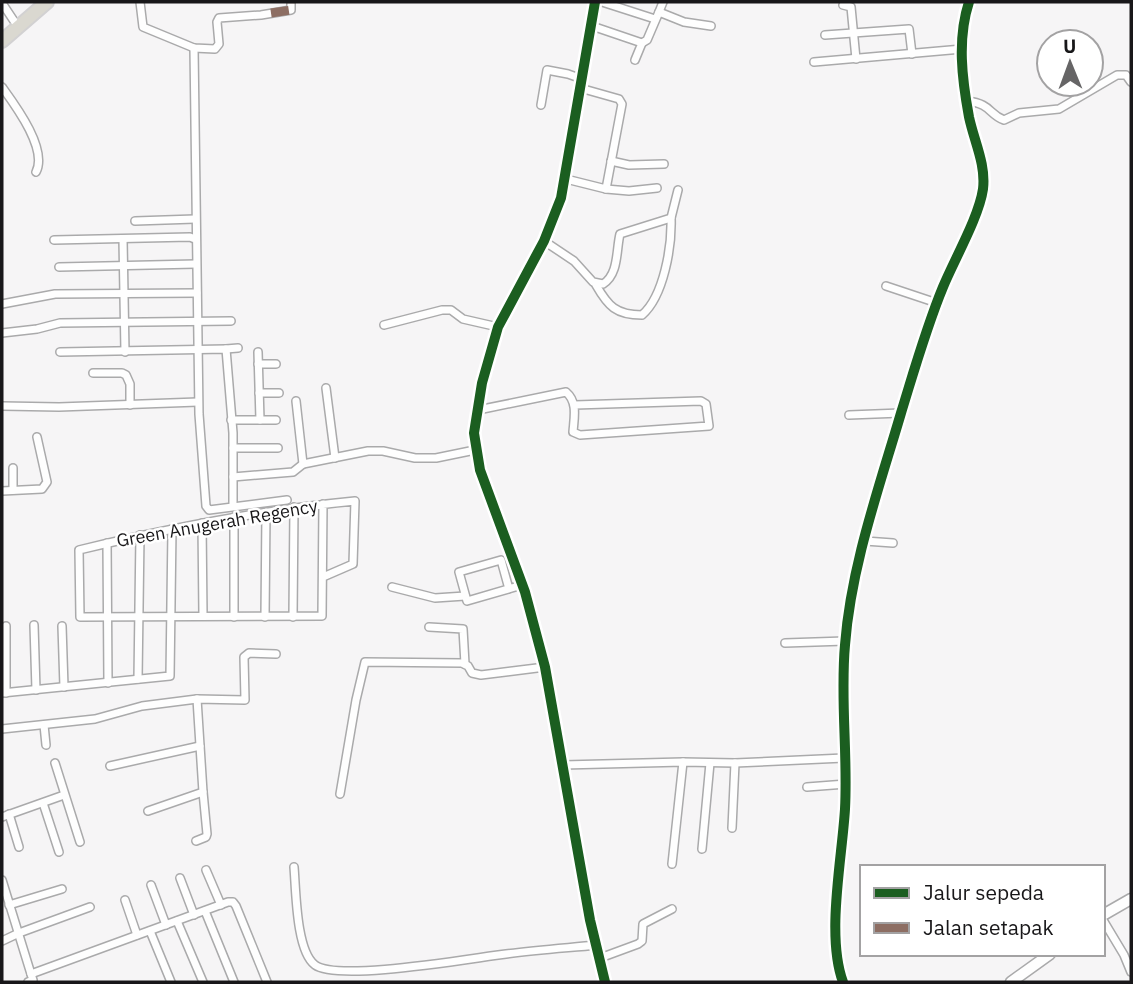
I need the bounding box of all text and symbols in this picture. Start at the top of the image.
north arrow [1035,28,1105,98]
text: U [1063,34,1077,58]
street label: Green Anugerah Regency [115,494,319,552]
legend [860,865,1105,956]
text: Jalur sepeda [923,878,1044,906]
text: Jalan setapak [923,913,1054,941]

